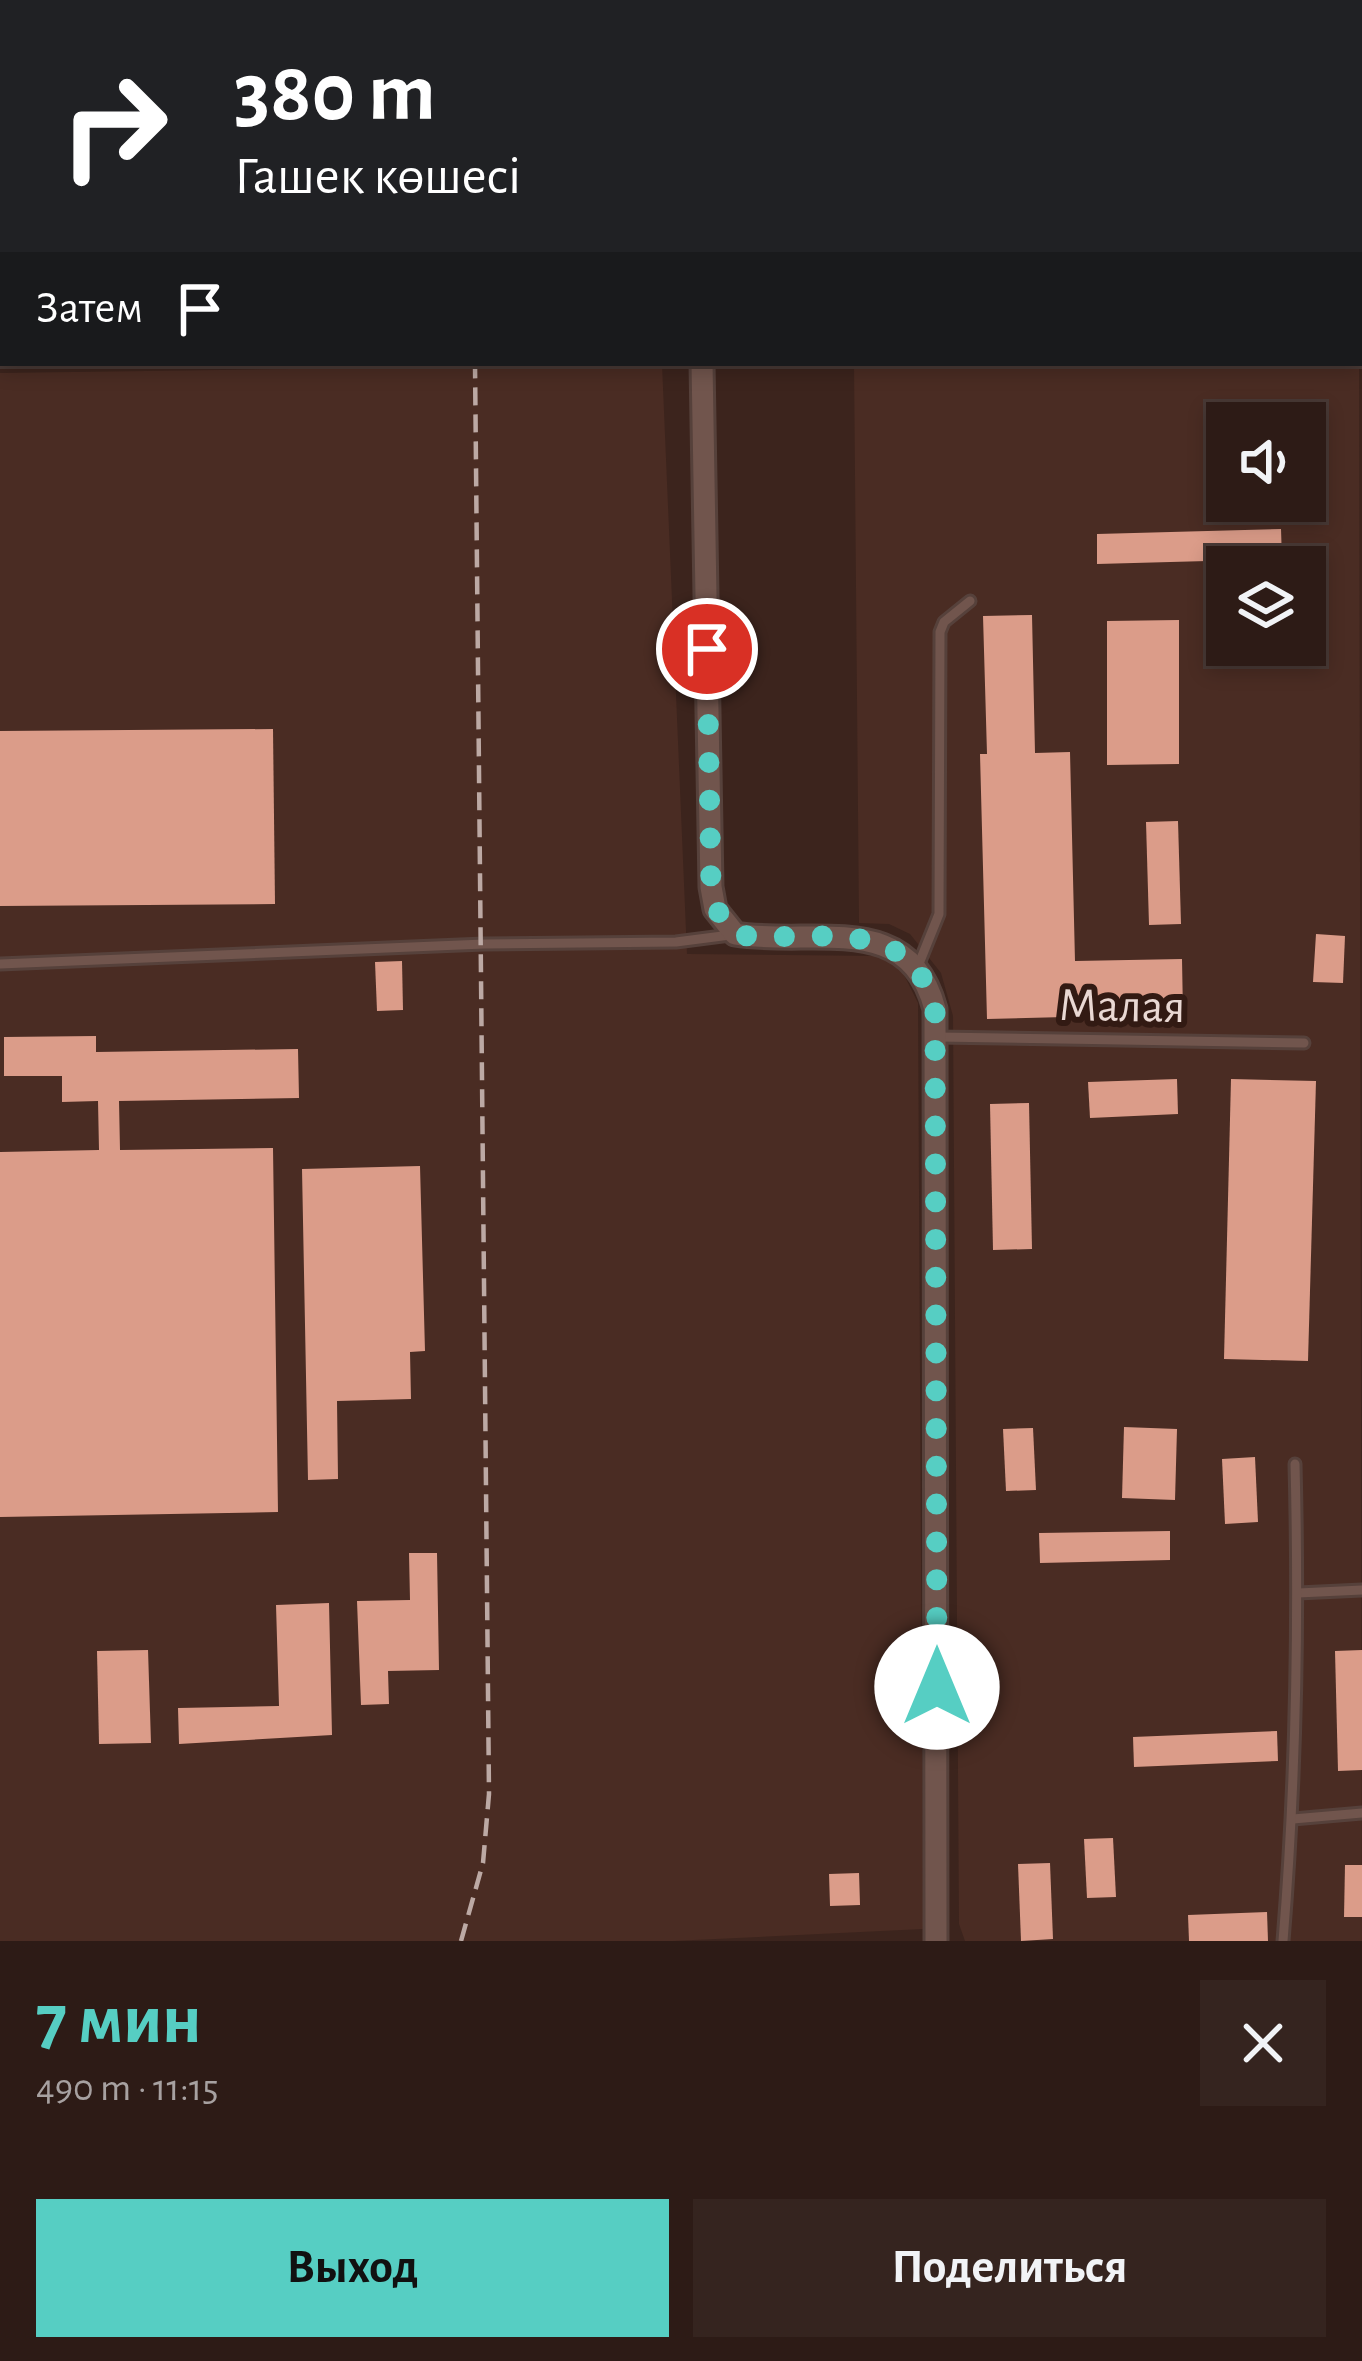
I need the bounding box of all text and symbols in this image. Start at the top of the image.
icon: right [36,48,192,204]
text: 380 m [234,52,436,136]
text: Гашек көшесі [234,150,521,204]
icon: arrive [167,276,233,342]
text: Затем [36,286,143,331]
map controls [1206,402,1326,666]
button: sound [1206,402,1326,522]
button: layers [1206,546,1326,666]
pin [656,598,758,700]
icon: arrive [674,616,740,682]
street label: Малая [1058,982,1186,1032]
position arrow [874,1624,1000,1750]
button: close [1200,1980,1326,2106]
text: 7 мин [36,1984,202,2056]
text: 490 m · 11:15 [36,2069,219,2108]
button: Выход [36,2199,669,2337]
button: Поделиться [693,2199,1326,2337]

